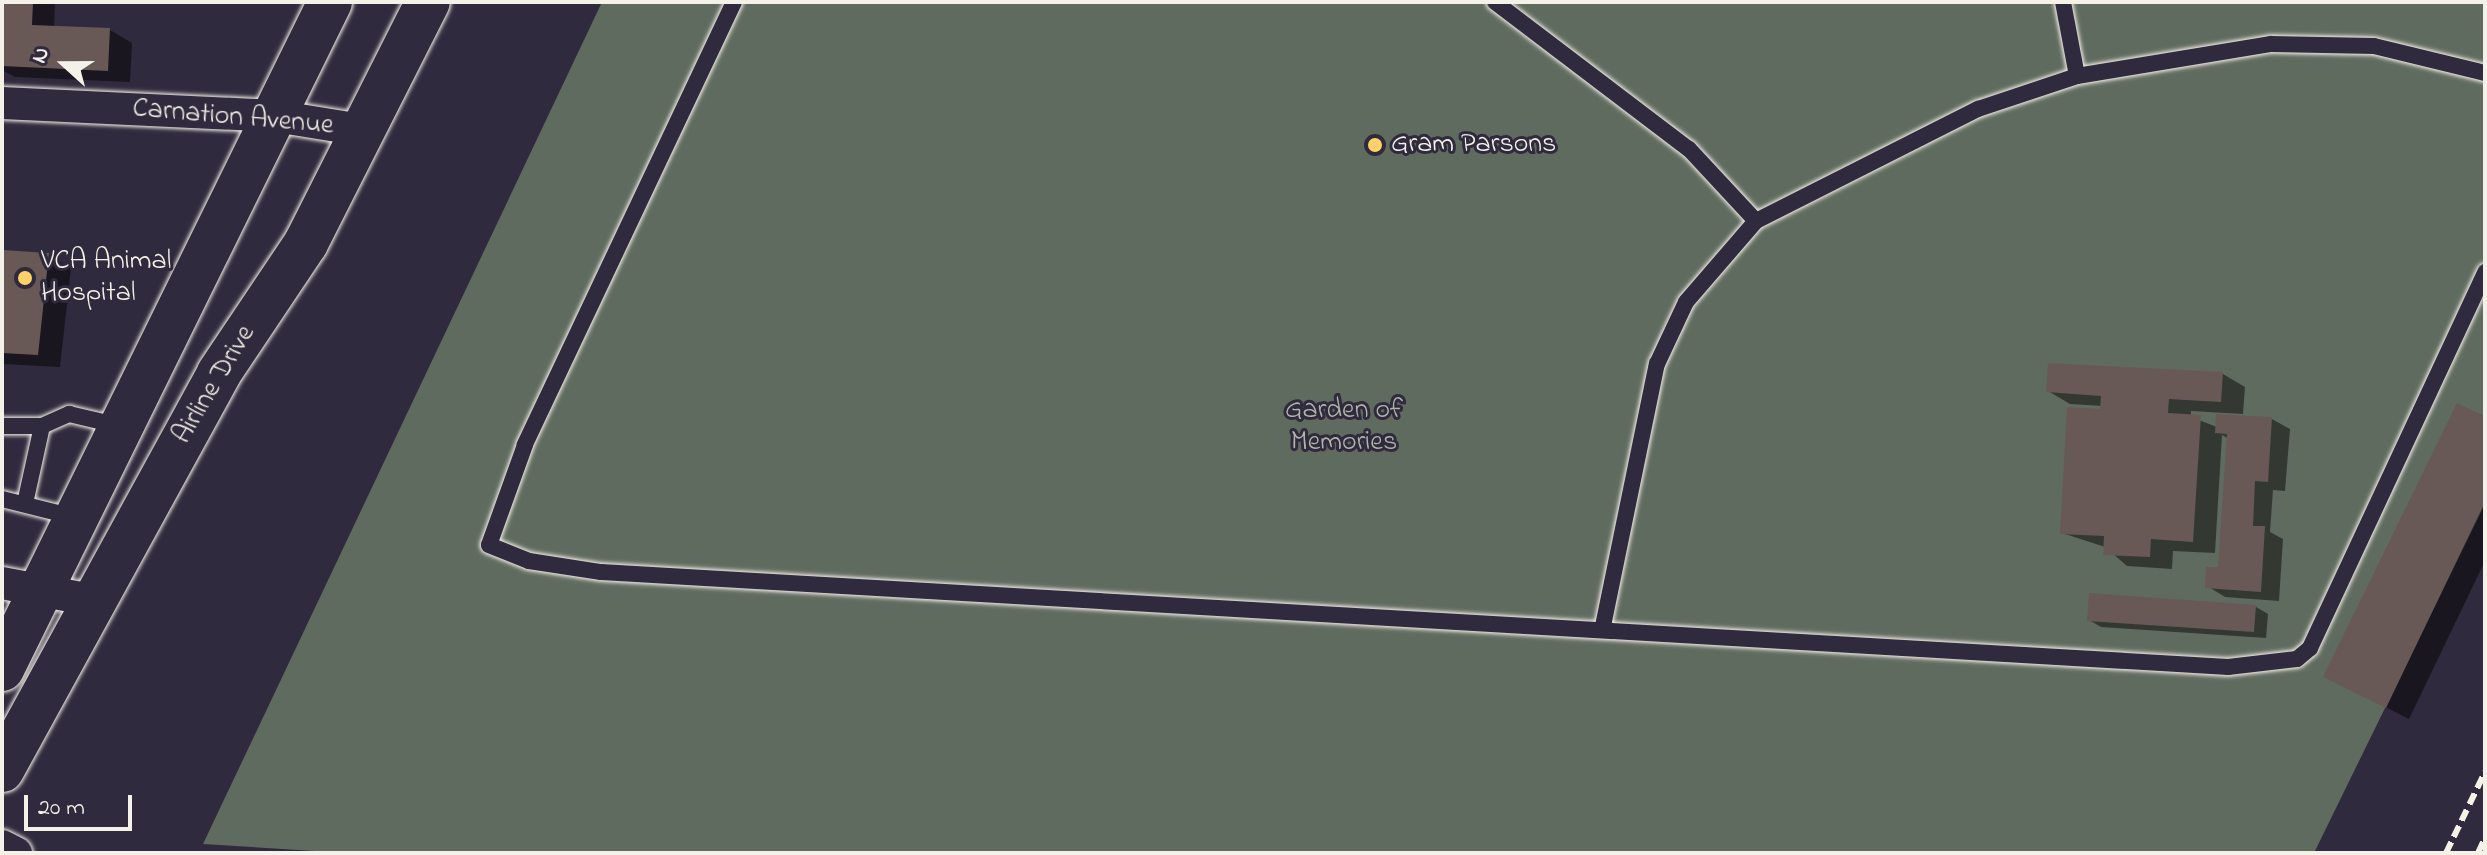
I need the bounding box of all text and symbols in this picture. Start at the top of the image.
north arrow [24,24,104,104]
text: N [24,43,59,68]
street label: Carnation Avenue [131,92,335,144]
place label: Gram Parsons [1391,128,1556,162]
marker: Gram Parsons [1366,136,1384,154]
place label: VCA Animal Hospital [41,245,171,311]
marker: VCA Animal Hospital [16,269,34,287]
street label: Airline Drive [166,320,264,450]
park label: Garden of Memories [1285,394,1403,460]
scale bar [28,779,136,829]
text: 20 m [38,791,85,826]

